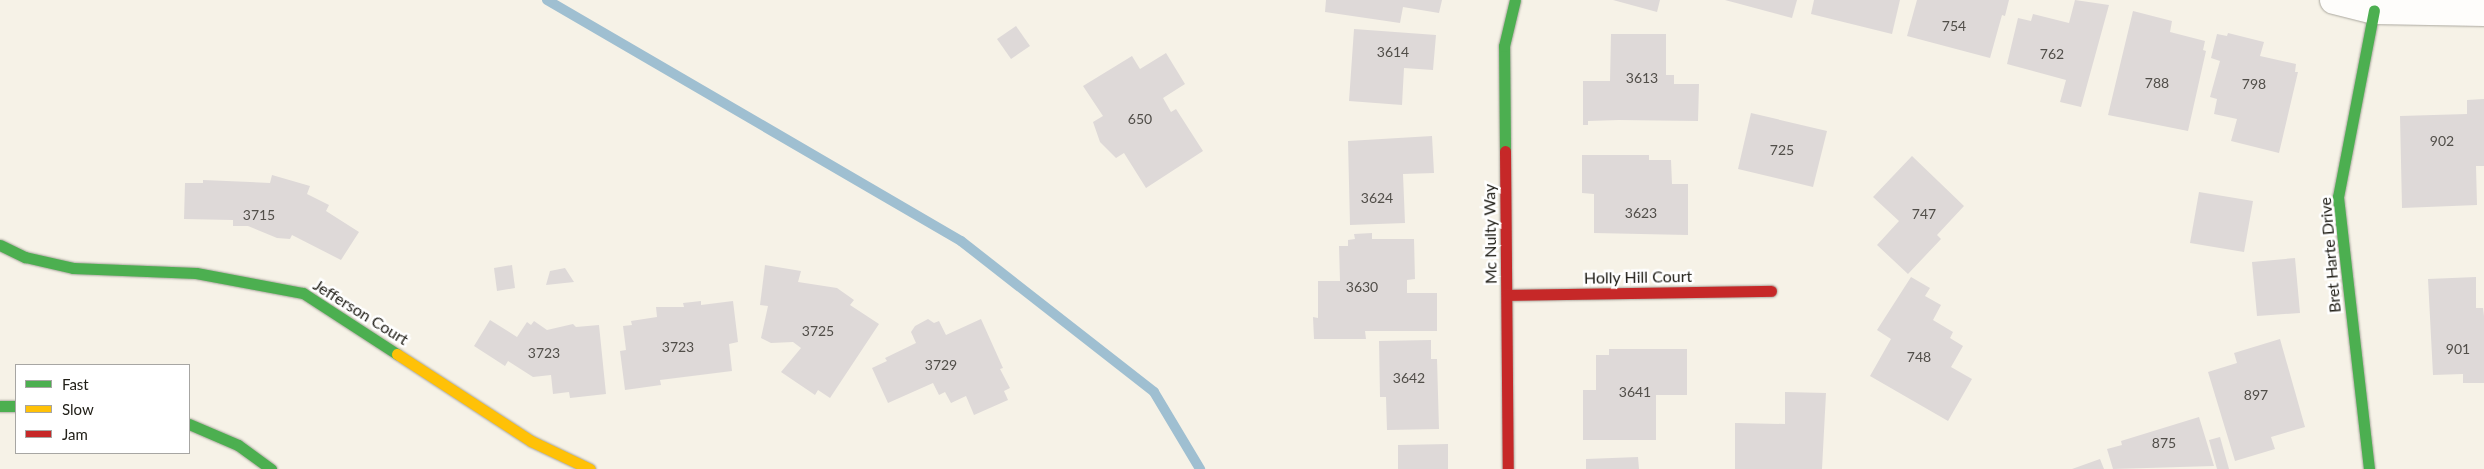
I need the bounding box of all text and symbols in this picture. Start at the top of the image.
house number: 754 [1942,18,1966,34]
house number: 3614 [1377,44,1409,60]
house number: 762 [2040,46,2064,62]
house number: 3613 [1626,70,1658,86]
house number: 788 [2145,75,2169,91]
house number: 798 [2242,76,2266,92]
house number: 650 [1128,111,1152,127]
house number: 902 [2430,133,2454,149]
house number: 725 [1770,142,1794,158]
street label: Mc Nulty Way [1480,183,1500,285]
house number: 3624 [1361,190,1393,206]
street label: Bret Harte Drive [2315,196,2345,314]
house number: 3623 [1625,205,1657,221]
house number: 747 [1912,206,1936,222]
house number: 3715 [243,207,275,223]
street label: Holly Hill Court [1584,266,1692,288]
street label: Jefferson Court [310,275,412,349]
house number: 3630 [1346,279,1378,295]
house number: 3725 [802,323,834,339]
house number: 3723 [662,339,694,355]
house number: 901 [2446,341,2470,357]
house number: 3723 [528,345,560,361]
house number: 748 [1907,349,1931,365]
house number: 3729 [925,357,957,373]
legend [15,364,190,454]
house number: 3642 [1393,370,1425,386]
text: Fast [62,375,89,393]
house number: 3641 [1619,384,1651,400]
house number: 897 [2244,387,2268,403]
text: Slow [62,400,94,418]
text: Jam [62,425,88,443]
house number: 875 [2152,435,2176,451]

